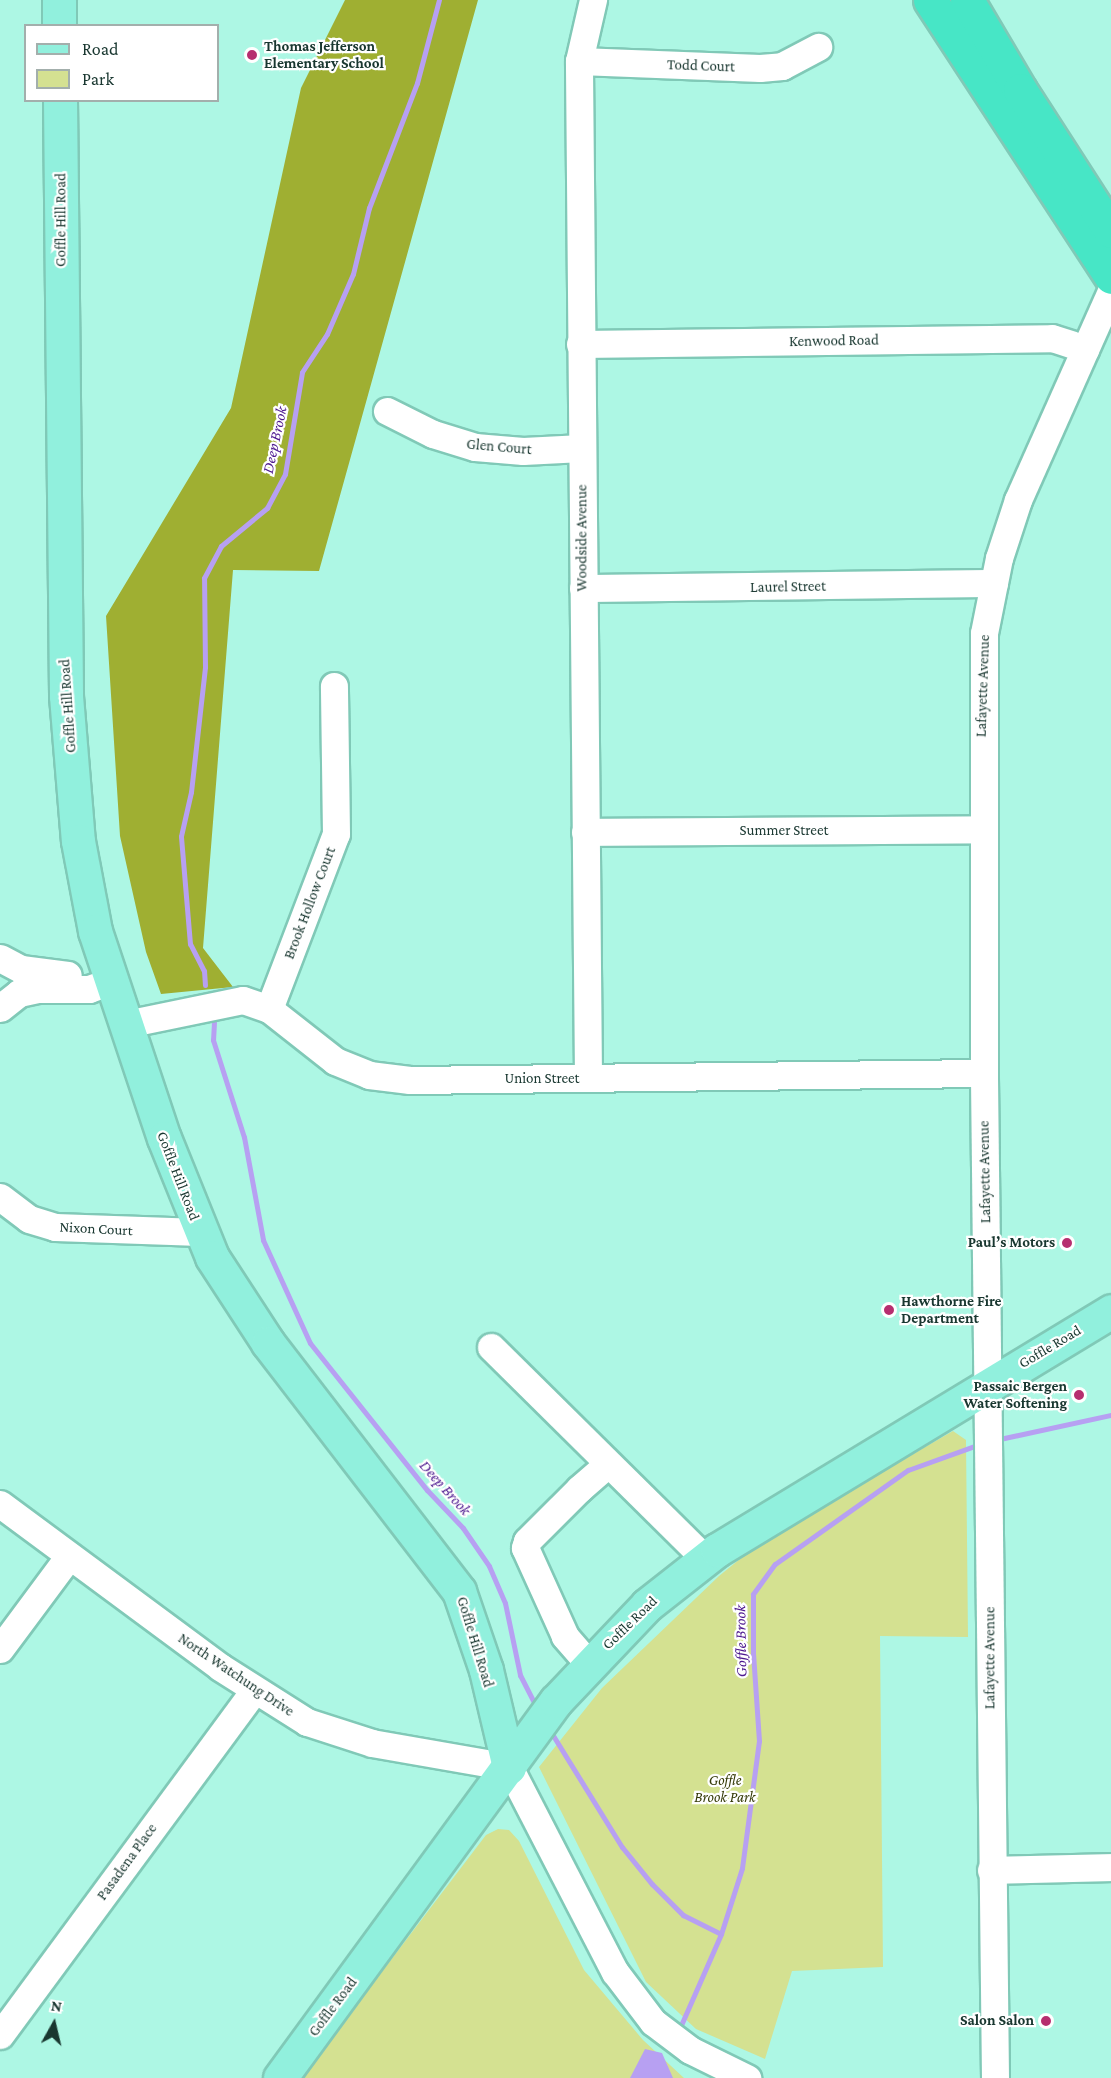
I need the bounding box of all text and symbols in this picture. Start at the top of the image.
legend [24,24,219,102]
place label: Thomas Jefferson Elementary School [264,37,384,72]
text: Road [82,39,119,59]
marker: Thomas Jefferson Elementary School [245,48,259,62]
street label: Todd Court [667,56,735,76]
text: Park [82,69,114,89]
street label: Goffle Hill Road [52,173,70,267]
street label: Kenwood Road [789,331,879,351]
water label: Deep Brook [259,405,291,475]
street label: Glen Court [466,435,532,459]
street label: Woodside Avenue [573,484,591,592]
street label: Laurel Street [750,577,826,597]
street label: Lafayette Avenue [972,634,994,738]
street label: Goffle Hill Road [56,659,80,753]
street label: Summer Street [740,822,828,840]
street label: Brook Hollow Court [280,844,340,962]
street label: Union Street [504,1070,580,1088]
street label: Lafayette Avenue [975,1121,995,1223]
street label: Goffle Hill Road [153,1129,203,1223]
street label: Nixon Court [59,1218,133,1240]
place label: Paul’s Motors [968,1234,1055,1252]
marker: Paul’s Motors [1060,1236,1074,1250]
place label: Hawthorne Fire Department [901,1292,1002,1327]
marker: Hawthorne Fire Department [882,1303,896,1317]
street label: Goffle Road [1016,1321,1084,1373]
place label: Passaic Bergen Water Softening [964,1377,1067,1412]
marker: Passaic Bergen Water Softening [1072,1388,1086,1402]
water label: Deep Brook [415,1456,475,1520]
street label: Goffle Road [599,1592,661,1654]
street label: Goffle Hill Road [453,1595,497,1689]
water label: Goffle Brook [731,1605,751,1677]
street label: Lafayette Avenue [981,1607,999,1709]
street label: North Watchung Drive [175,1629,297,1721]
park label: Goffle Brook Park [694,1771,756,1806]
street label: Pasadena Place [93,1820,161,1904]
street label: Goffle Road [305,1974,361,2040]
north arrow [24,1994,84,2054]
text: N [50,1997,63,2015]
place label: Salon Salon [960,2012,1034,2030]
marker: Salon Salon [1039,2014,1053,2028]

